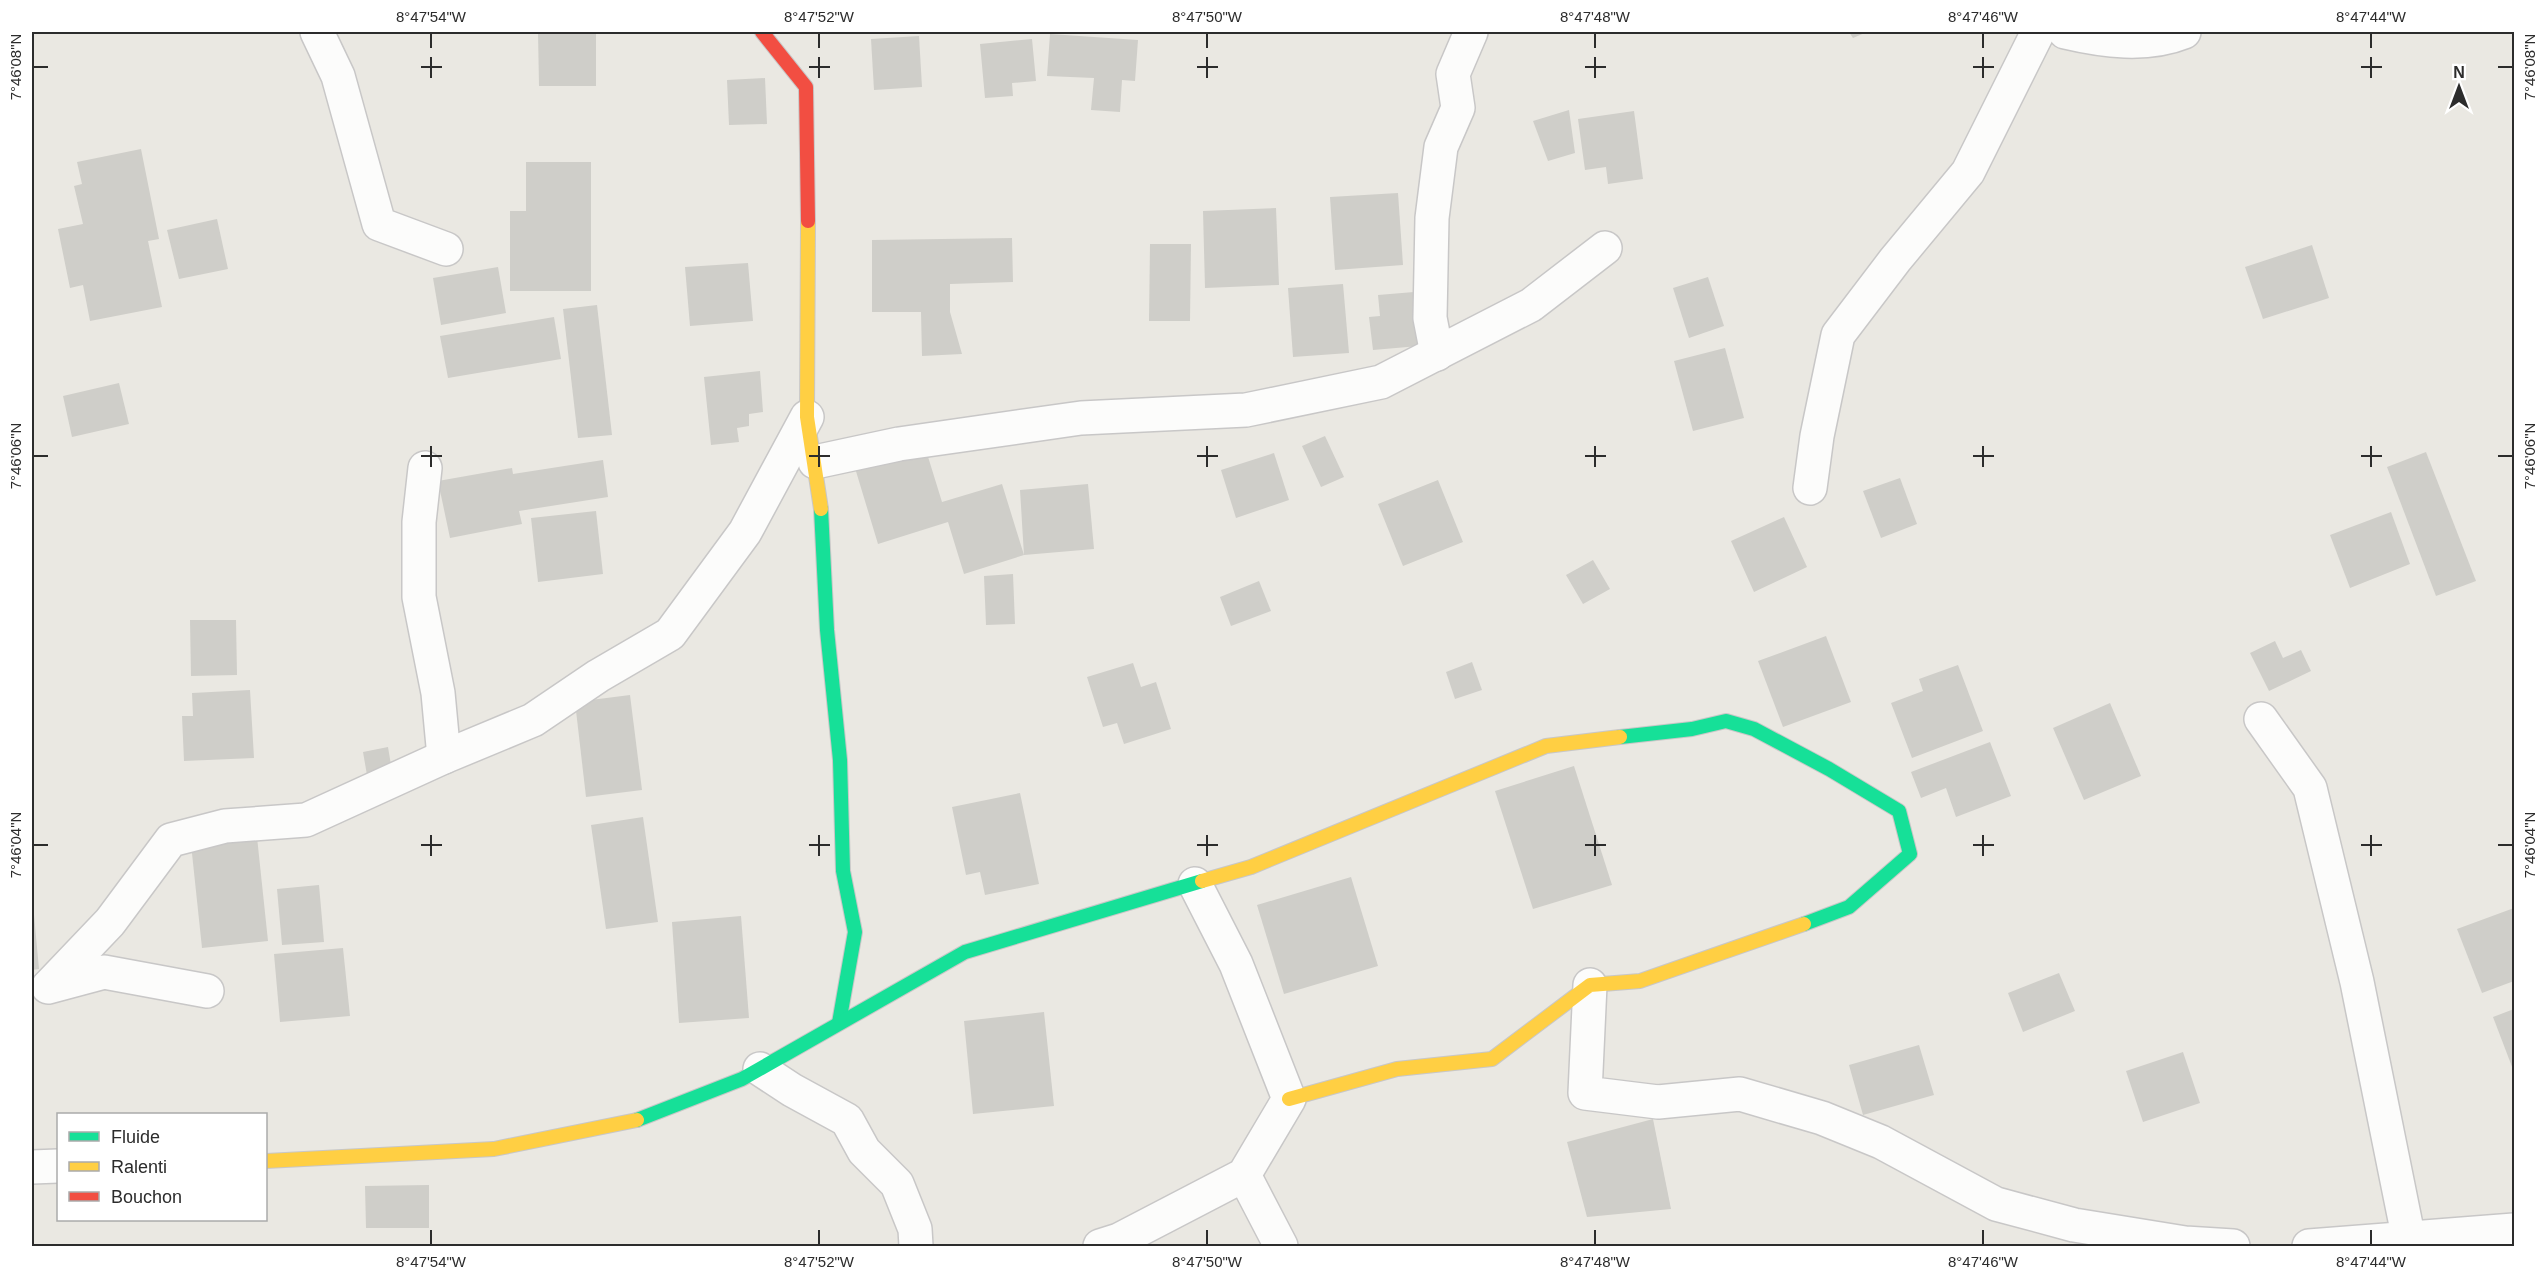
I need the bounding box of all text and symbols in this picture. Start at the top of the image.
text: 8°47'54"W [396,8,467,25]
text: 8°47'52"W [784,8,855,25]
text: 8°47'50"W [1172,8,1243,25]
text: 8°47'48"W [1560,8,1631,25]
text: 8°47'46"W [1948,8,2019,25]
text: 8°47'44"W [2336,8,2407,25]
text: 7°46'08"N [7,34,24,100]
text: 7°46'08"N [2521,34,2538,100]
north arrow [2429,57,2489,117]
text: N [2453,64,2465,81]
text: 7°46'06"N [7,423,24,489]
text: 7°46'06"N [2521,423,2538,489]
text: 7°46'04"N [7,812,24,878]
text: 7°46'04"N [2521,812,2538,878]
legend [57,1113,267,1221]
text: Fluide [111,1127,160,1147]
text: Ralenti [111,1157,167,1177]
text: Bouchon [111,1187,182,1207]
text: 8°47'54"W [396,1253,467,1270]
text: 8°47'52"W [784,1253,855,1270]
text: 8°47'50"W [1172,1253,1243,1270]
text: 8°47'48"W [1560,1253,1631,1270]
text: 8°47'46"W [1948,1253,2019,1270]
text: 8°47'44"W [2336,1253,2407,1270]

